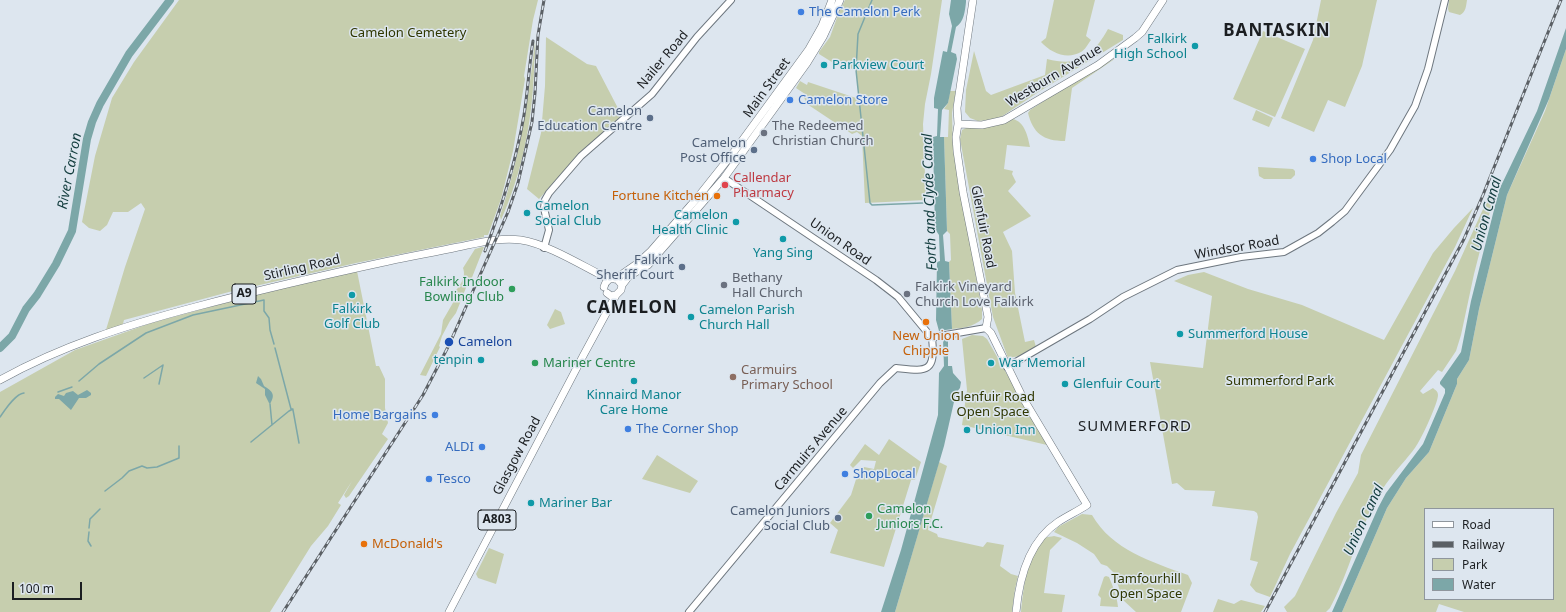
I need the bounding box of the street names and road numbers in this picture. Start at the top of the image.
street label: Nailer Road [634,28,692,92]
street label: Westburn Avenue [1003,41,1105,111]
street label: Main Street [740,55,794,121]
street label: Glenfuir Road [967,184,999,270]
street label: Union Road [806,215,874,269]
street label: Windsor Road [1194,233,1280,263]
street label: Stirling Road [262,252,342,284]
road number: A9 [232,284,256,304]
street label: Carmuirs Avenue [771,404,851,494]
street label: Glasgow Road [490,414,544,498]
road number: A803 [478,510,516,530]

